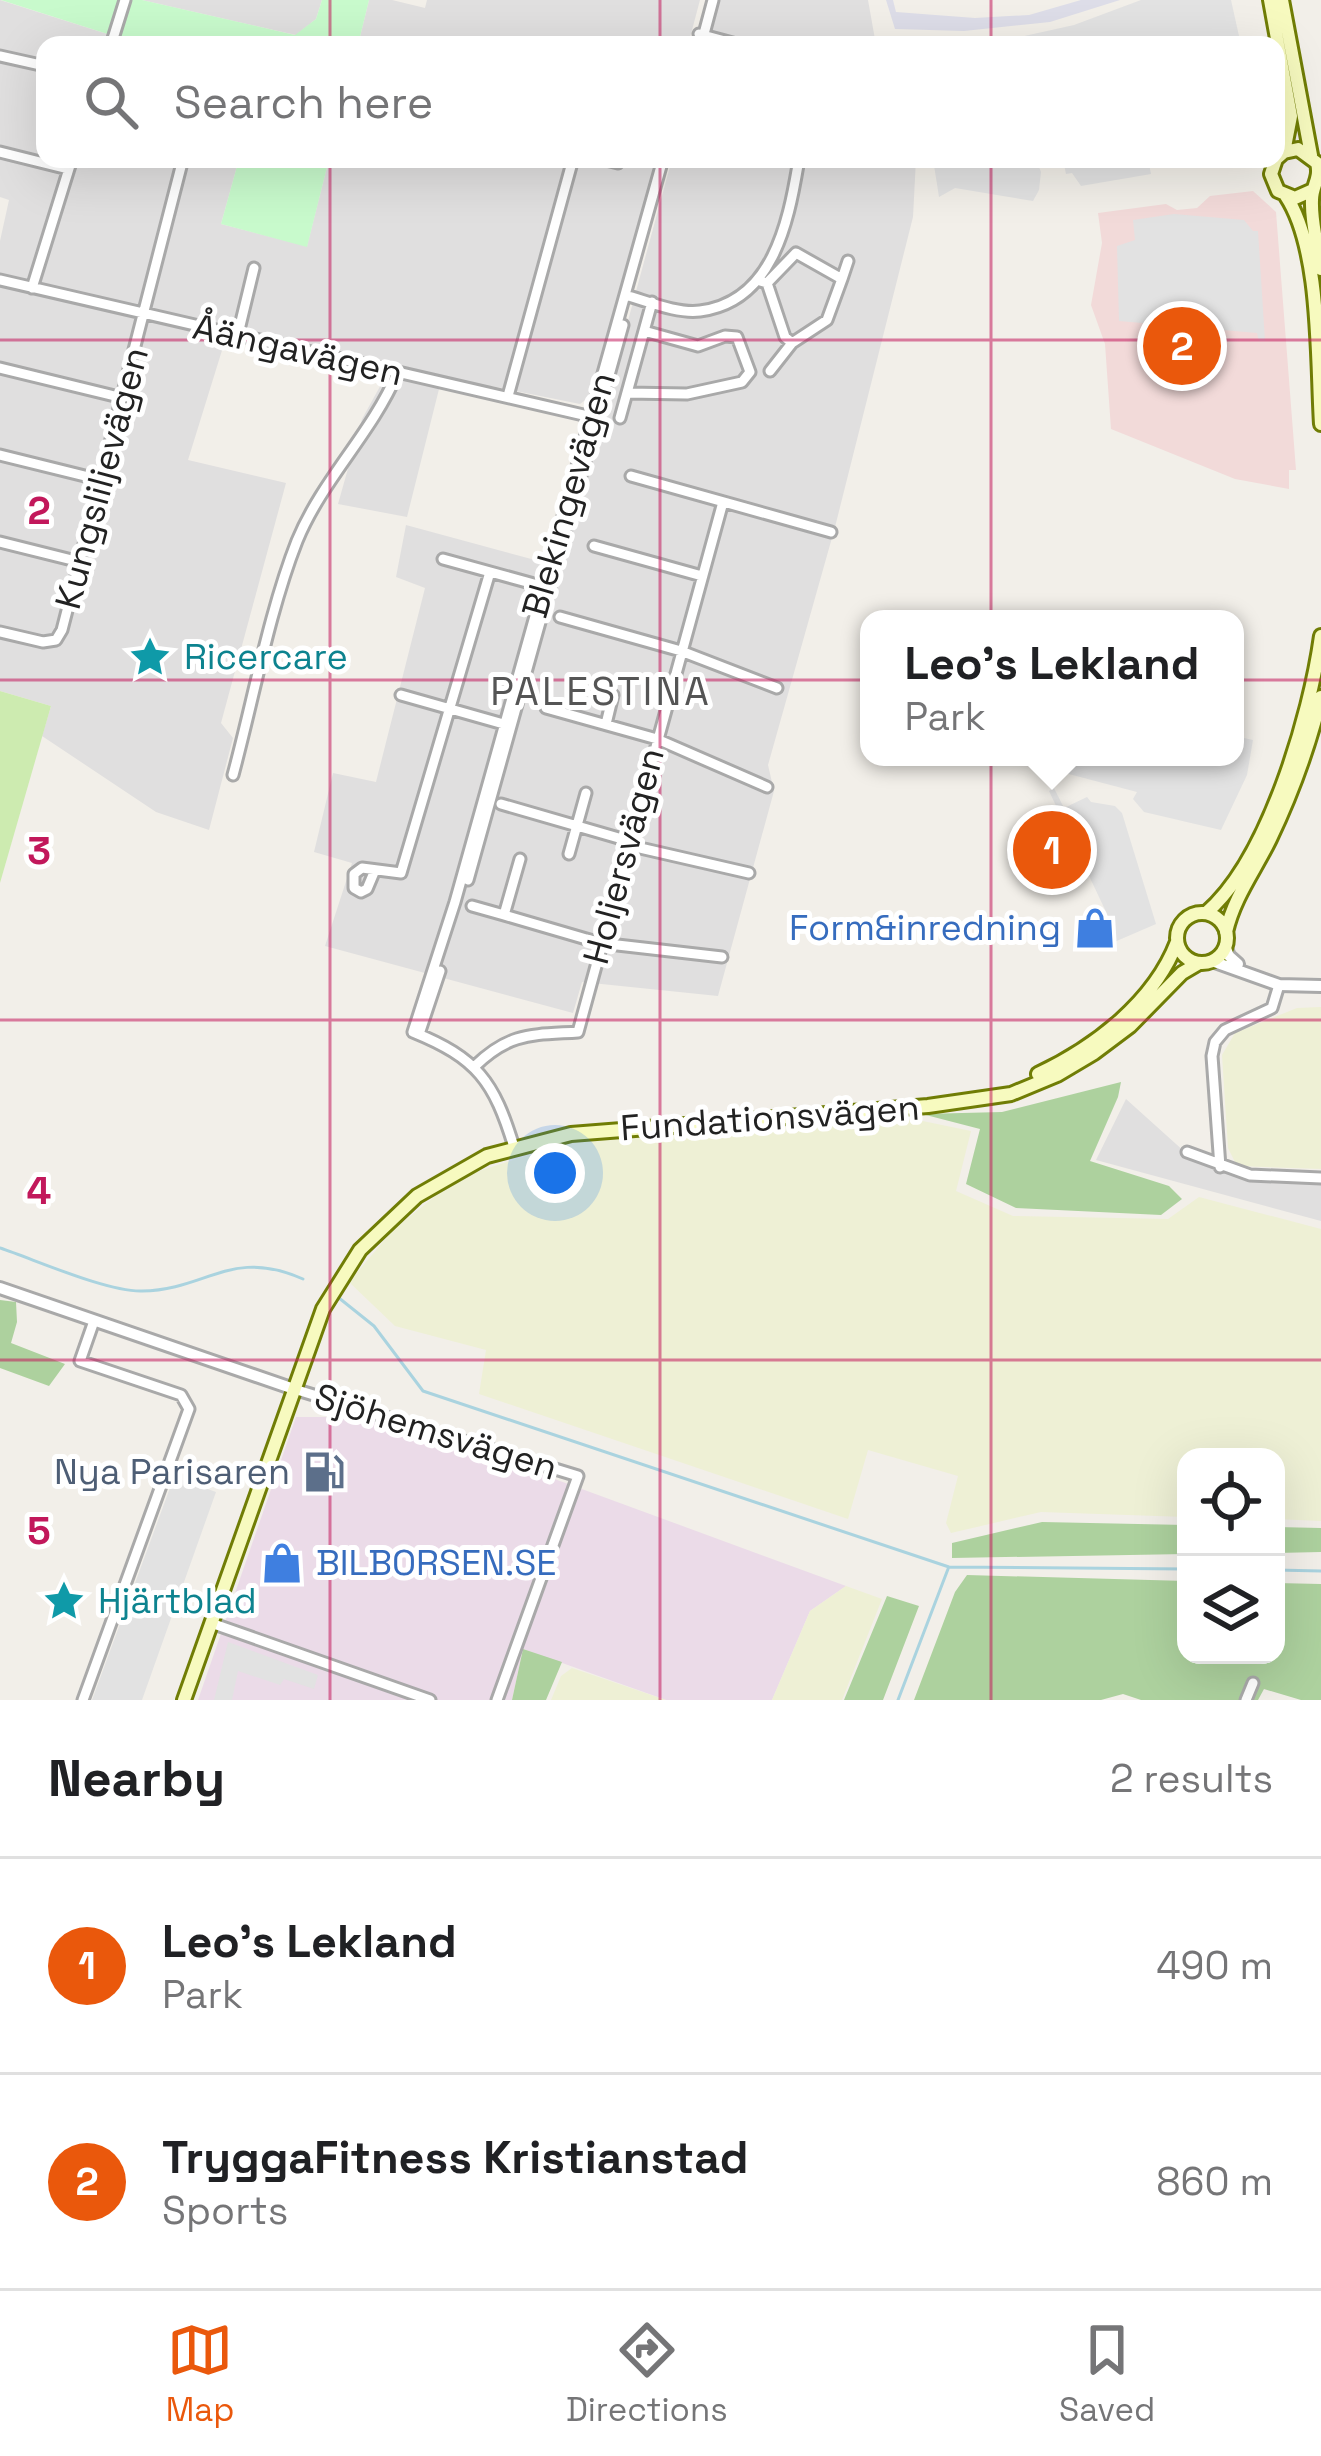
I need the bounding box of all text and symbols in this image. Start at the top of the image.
search box [36,36,1285,168]
icon: search [78,69,144,135]
text: Search here [174,74,433,131]
pin: 2 [1143,301,1221,391]
street label: Åängavägen [189,304,407,396]
street label: Kungsliljevägen [45,342,159,614]
street label: Blekingevägen [512,367,626,623]
text: 2 [27,486,51,535]
popup [860,610,1244,766]
place icon: Ricercare [127,634,173,680]
place label: Ricercare [184,634,348,680]
text: Leo's Lekland [905,635,1199,692]
district label: PALESTINA [490,667,712,716]
text: Park [905,692,986,741]
street label: Holjersvägen [573,743,675,969]
pin: 1 [1013,805,1091,895]
text: 3 [27,826,51,875]
place label: Form&inredning [789,905,1061,951]
shop icon: Form&inredning [1072,905,1118,951]
street label: Fundationsvägen [619,1085,921,1151]
your location [525,1143,585,1203]
text: 4 [27,1166,51,1215]
street label: Sjöhemsvägen [309,1373,563,1491]
map controls [1177,1448,1285,1664]
button: locate [1177,1448,1285,1556]
place label: Nya Parisaren [54,1449,290,1495]
fuel station icon: Nya Parisaren [301,1449,347,1495]
text: 5 [27,1506,51,1555]
shop icon: BILBORSEN.SE [259,1540,305,1586]
place label: BILBORSEN.SE [316,1540,557,1586]
button: layers [1177,1556,1285,1664]
place icon: Hjärtblad [41,1578,87,1624]
place label: Hjärtblad [98,1578,257,1624]
text: Nearby [48,1746,225,1811]
text: 2 results [1110,1754,1273,1803]
text: Leo's Lekland [162,1913,457,1970]
text: 1 [78,1941,96,1990]
text: 490 m [1156,1941,1273,1990]
text: Park [162,1970,243,2019]
text: TryggaFitness Kristianstad [162,2129,748,2186]
text: 2 [75,2157,99,2206]
text: 860 m [1156,2157,1273,2206]
text: Sports [162,2186,288,2235]
tab: Map [166,2317,234,2431]
tab: Directions [566,2317,728,2431]
tab: Saved [1059,2317,1155,2431]

